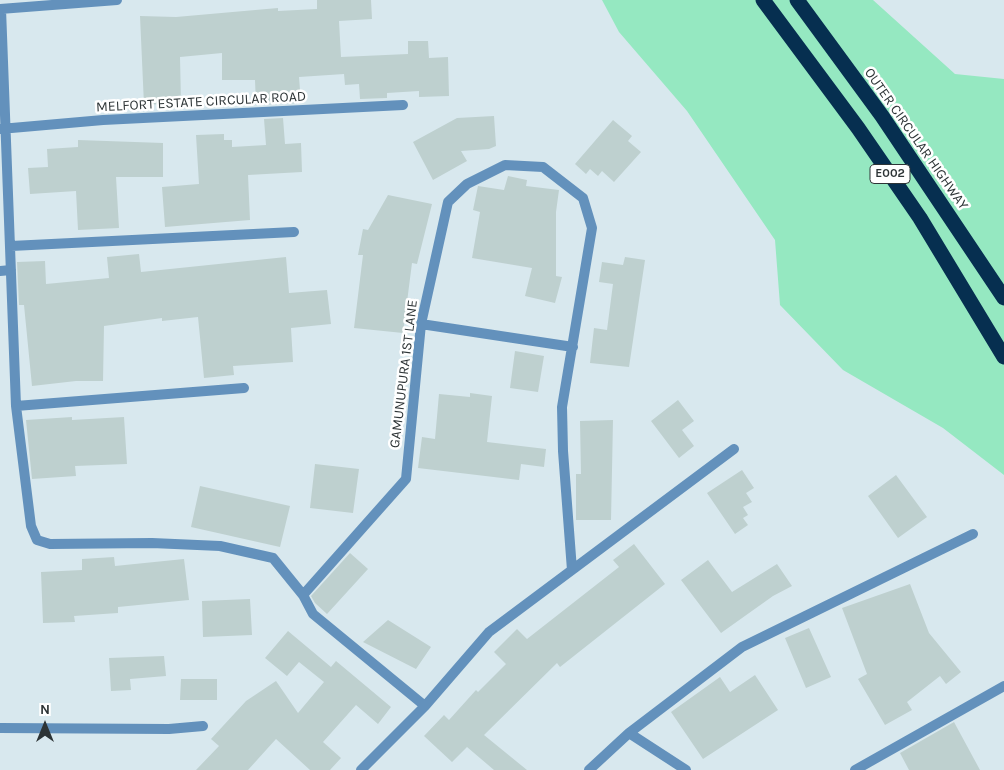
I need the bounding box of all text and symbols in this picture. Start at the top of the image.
street label: OUTER CIRCULAR HIGHWAY [861,65,971,213]
street label: MELFORT ESTATE CIRCULAR ROAD [96,88,306,116]
road number: E002 [870,164,910,183]
street label: GAMUNUPURA 1ST LANE [387,299,421,449]
north arrow [20,700,70,750]
text: N [40,701,50,718]

